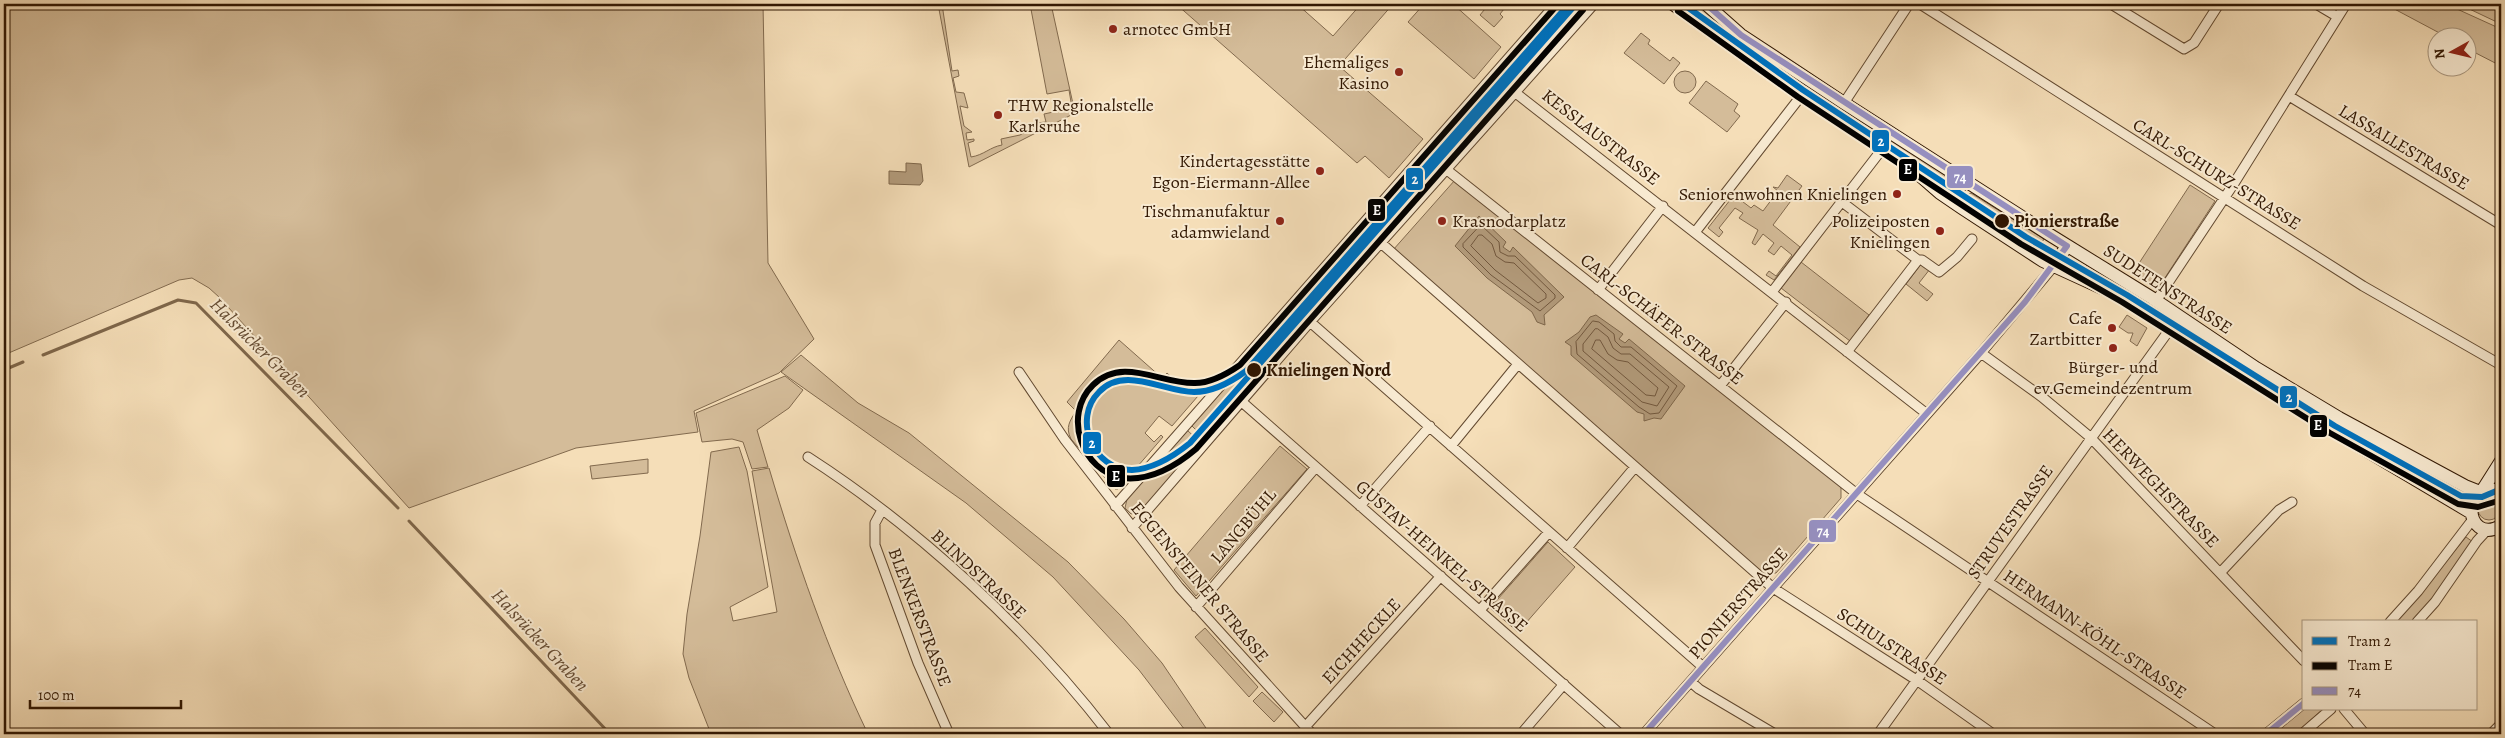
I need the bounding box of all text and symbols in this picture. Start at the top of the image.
place label: arnotec GmbH [1123,17,1231,41]
marker: arnotec GmbH [1107,23,1119,35]
north arrow [2428,28,2478,78]
text: N [2430,47,2450,60]
place label: Ehemaliges Kasino [1304,50,1389,95]
marker: Ehemaliges Kasino [1393,66,1405,78]
street label: KESSLAUSTRASSE [1537,83,1665,191]
place label: THW Regionalstelle Karlsruhe [1008,93,1154,138]
street label: LASSALLESTRASSE [2334,98,2474,196]
marker: THW Regionalstelle Karlsruhe [992,109,1004,121]
street label: CARL-SCHURZ-STRASSE [2128,112,2306,236]
line badge: 2 [1871,129,1890,153]
text: 2 [1878,132,1885,151]
place label: Kindertagesstätte Egon-Eiermann-Allee [1152,149,1310,194]
line badge: E [1898,158,1918,182]
text: E [1904,160,1912,179]
marker: Kindertagesstätte Egon-Eiermann-Allee [1314,165,1326,177]
line badge: 74 [1946,165,1974,189]
line badge: 2 [1405,167,1424,191]
text: 74 [1954,168,1967,187]
text: 2 [1412,170,1419,189]
place label: Seniorenwohnen Knielingen [1679,182,1887,206]
marker: Seniorenwohnen Knielingen [1891,188,1903,200]
line badge: E [1367,198,1386,222]
place label: Tischmanufaktur adamwieland [1143,199,1270,244]
text: E [1373,201,1381,220]
place label: Krasnodarplatz [1452,209,1566,233]
place label: Polizeiposten Knielingen [1831,209,1930,254]
place label: Pionierstraße [2014,209,2119,233]
marker: Pionierstraße [1993,212,2011,230]
marker: Tischmanufaktur adamwieland [1274,215,1286,227]
marker: Krasnodarplatz [1436,215,1448,227]
marker: Polizeiposten Knielingen [1934,225,1946,237]
street label: SUDETENSTRASSE [2099,238,2237,340]
street label: CARL-SCHÄFER-STRASSE [1576,248,1748,390]
water label: Halsrücker Graben [204,292,316,404]
place label: Cafe Zartbitter [2029,306,2102,351]
marker: Cafe Zartbitter [2106,322,2118,334]
marker: Bürger- und ev.Gemeindezentrum [2107,342,2119,354]
place label: Bürger- und ev.Gemeindezentrum [2034,355,2192,400]
place label: Knielingen Nord [1266,358,1391,382]
marker: Knielingen Nord [1245,361,1263,379]
line badge: 2 [2279,385,2298,409]
text: 2 [2286,388,2293,407]
line badge: E [2309,414,2328,438]
text: E [2314,416,2322,435]
street label: HERWEGHSTRASSE [2098,423,2224,553]
line badge: 2 [1082,431,1102,455]
text: 2 [1089,434,1096,453]
street label: STRUVESTRASSE [1962,460,2058,584]
line badge: E [1106,464,1126,488]
text: E [1112,467,1120,486]
street label: GUSTAV-HEINKEL-STRASSE [1351,474,1533,638]
street label: LANGBÜHL [1205,483,1282,568]
street label: EGGENSTEINER STRASSE [1126,496,1274,668]
line badge: 74 [1808,519,1837,543]
text: 74 [1817,522,1830,541]
street label: BLINDSTRASSE [926,524,1032,624]
street label: PIONIERSTRASSE [1683,542,1793,664]
street label: BLENKERSTRASSE [883,544,957,690]
street label: HERMANN-KÖHL-STRASSE [1999,564,2191,704]
water label: Halsrücker Graben [485,583,595,697]
street label: EICHHECKLE [1316,593,1406,689]
street label: SCHULSTRASSE [1832,602,1952,690]
legend [2302,620,2478,710]
text: Tram 2 [2348,631,2391,651]
text: Tram E [2348,655,2393,675]
scale bar [30,678,181,710]
text: 74 [2348,681,2361,701]
text: 100 m [38,685,75,705]

